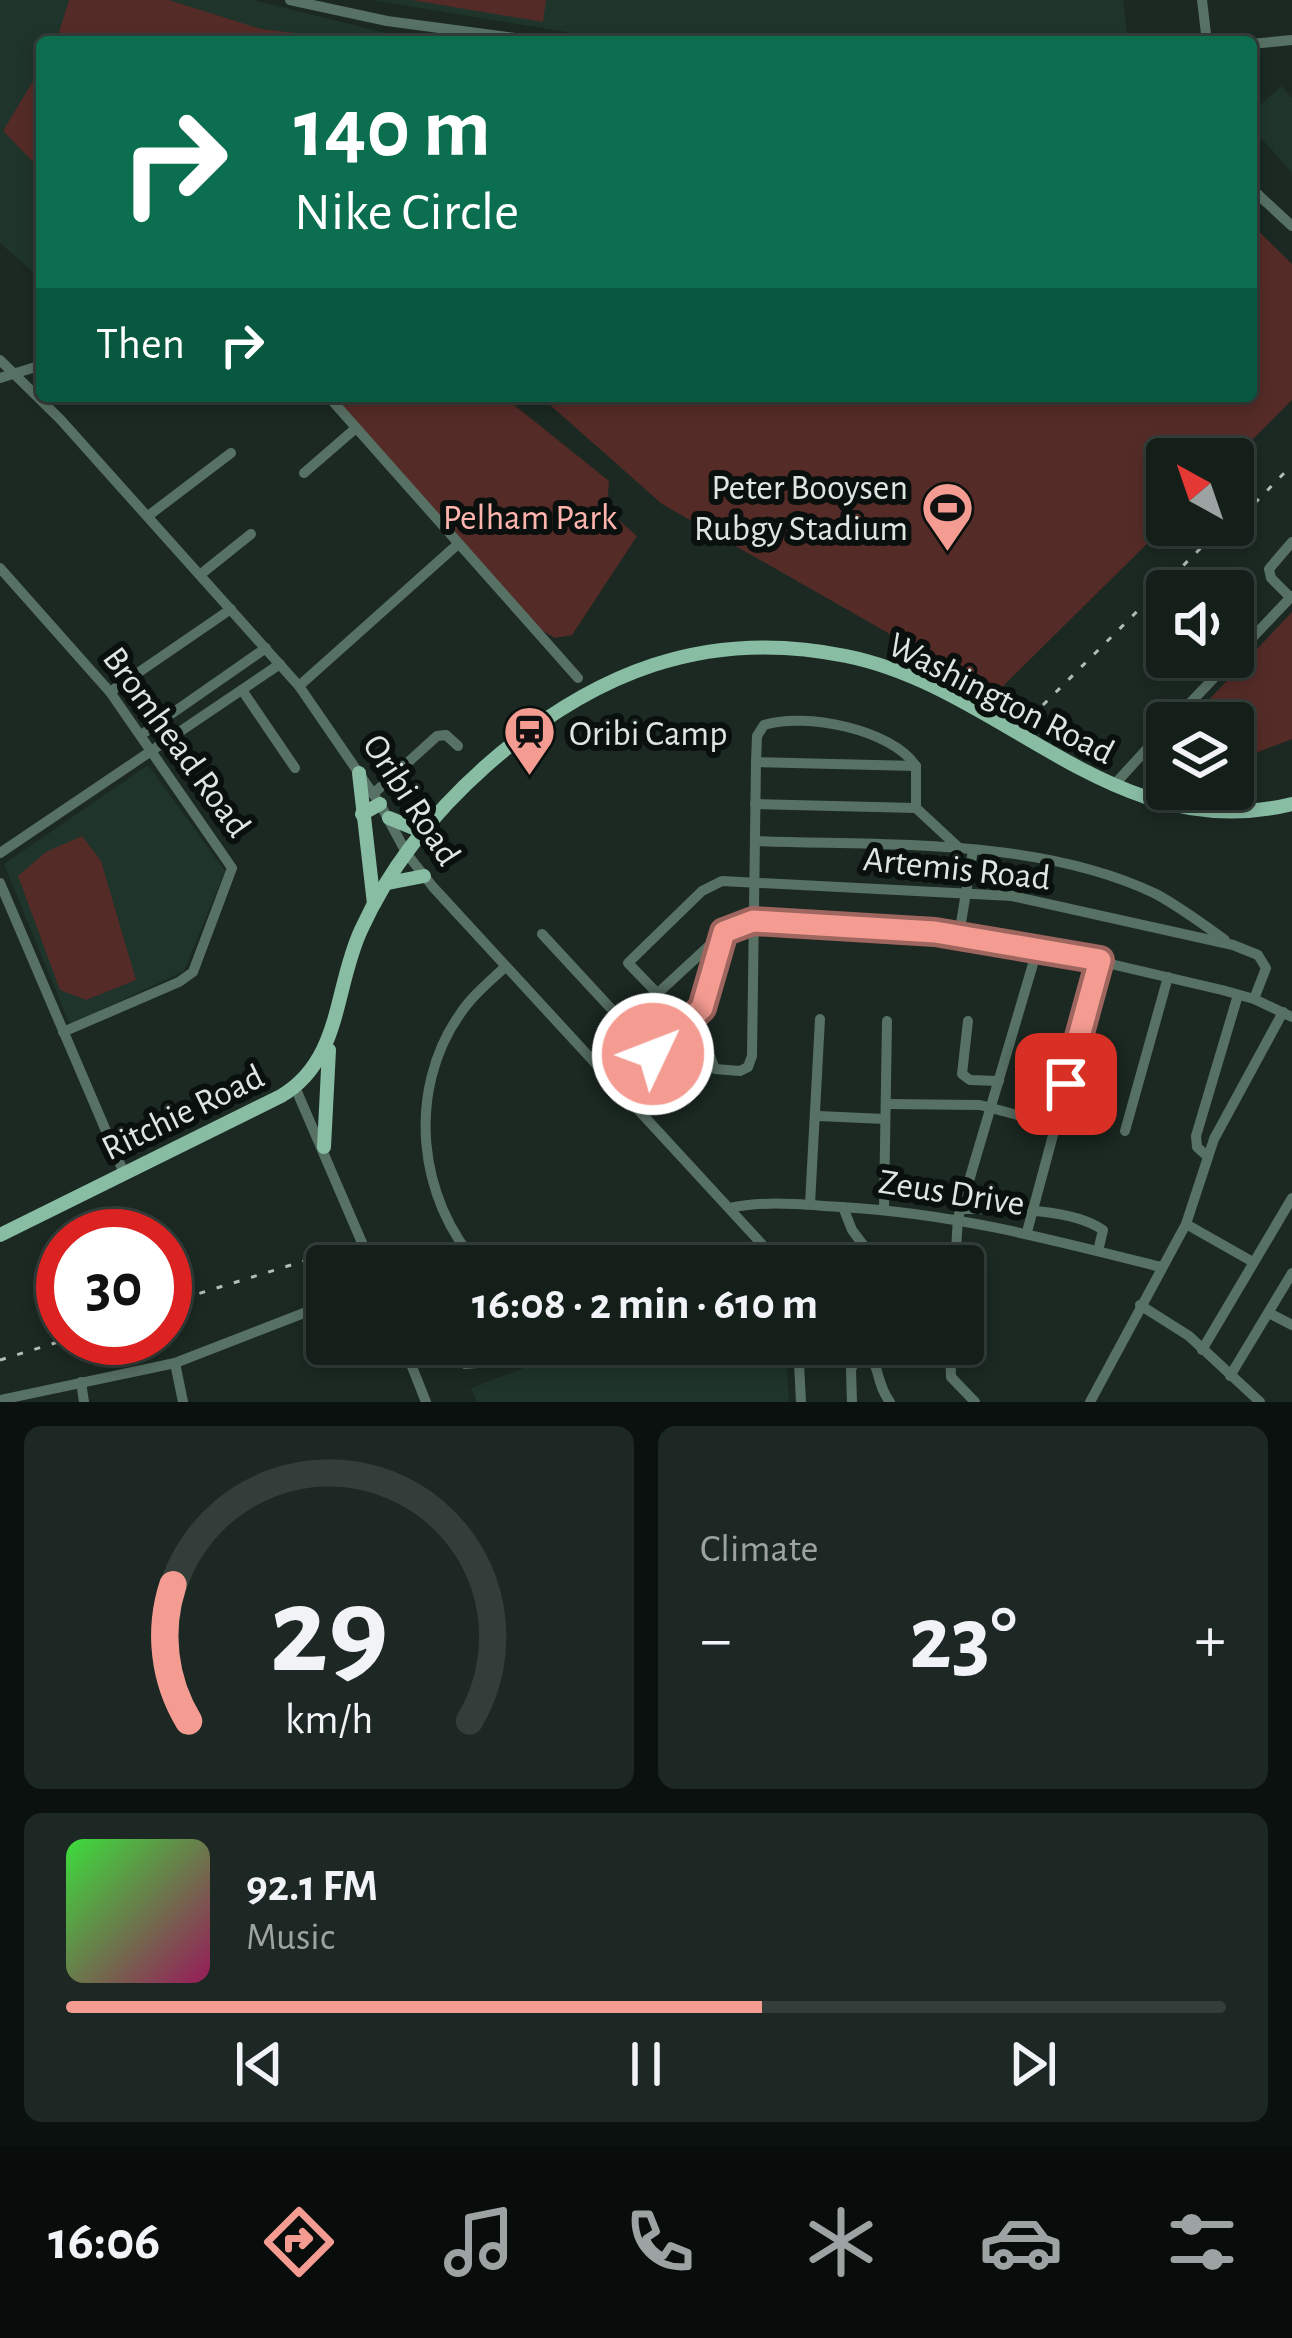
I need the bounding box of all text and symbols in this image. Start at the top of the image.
icon: right [96,84,252,240]
text: 140 m [294,88,491,172]
text: Nike Circle [294,186,519,240]
icon: right [209,312,275,378]
text: Then [96,322,185,367]
north arrow [1146,438,1254,546]
map controls [1146,438,1254,810]
place label: Peter Booysen Rubgy Stadium [694,470,908,547]
sports icon: Peter Booysen Rubgy Stadium [919,479,975,553]
park label: Pelham Park [443,500,618,536]
button: sound [1146,570,1254,678]
street label: Washington Road [882,626,1120,771]
street label: Bromhead Road [96,641,257,844]
button: layers [1146,702,1254,810]
station icon: Oribi Camp [502,704,558,778]
place label: Oribi Camp [569,716,727,752]
street label: Oribi Road [356,728,467,872]
street label: Artemis Road [861,841,1052,897]
position arrow [590,991,716,1117]
pin [1015,1033,1117,1135]
icon: arrive [1033,1051,1099,1117]
street label: Ritchie Road [96,1058,269,1167]
street label: Zeus Drive [876,1164,1027,1222]
speed limit sign: 30 [36,1209,192,1365]
text: 16:08 · 2 min · 610 m [472,1282,818,1327]
text: Climate [700,1530,818,1569]
text: 29 [269,1570,389,1695]
text: 23° [909,1595,1017,1685]
text: − [700,1607,732,1673]
text: + [1194,1607,1226,1673]
text: km/h [285,1698,373,1741]
text: 92.1 FM [246,1864,378,1909]
text: Music [246,1918,335,1957]
icon: previous [226,2031,292,2097]
icon: pause [613,2031,679,2097]
icon: next [1000,2031,1066,2097]
icon: directions [257,2200,341,2284]
icon: music [437,2200,521,2284]
icon: phone [618,2200,702,2284]
icon: climate [799,2200,883,2284]
icon: car [979,2200,1063,2284]
icon: filters [1160,2200,1244,2284]
text: 16:06 [48,2215,160,2269]

